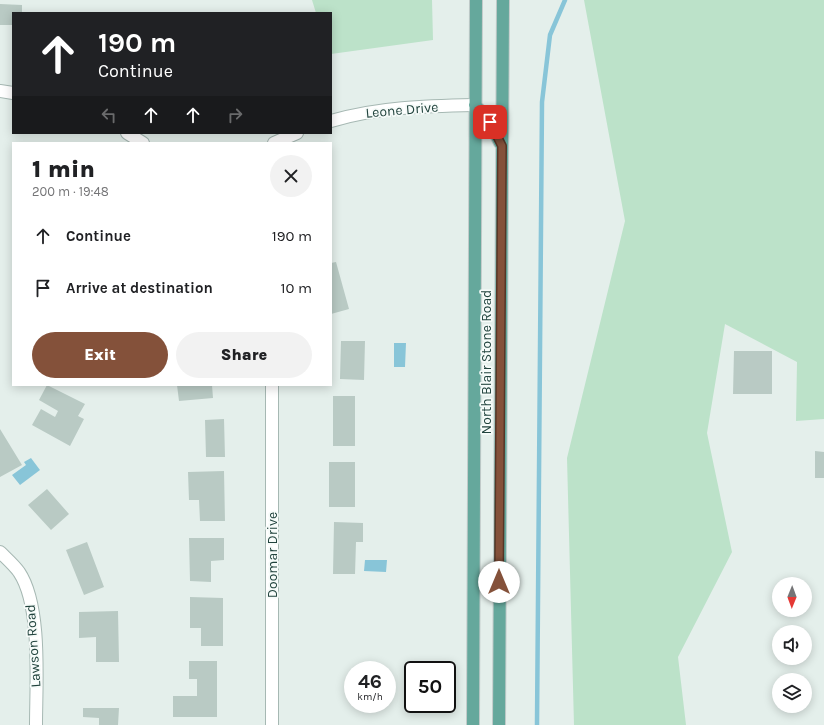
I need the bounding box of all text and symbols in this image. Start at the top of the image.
text: 190 m [98,26,176,59]
icon: ahead [32,28,84,80]
text: Continue [98,60,173,82]
street label: Leone Drive [365,98,439,122]
icon: left [98,104,120,126]
icon: ahead [140,104,162,126]
icon: ahead [182,104,204,126]
icon: right [224,104,246,126]
pin [473,105,507,139]
icon: arrive [479,111,501,133]
text: 1 min [32,155,95,183]
button: close [270,155,312,197]
text: 200 m · 19:48 [32,184,109,199]
icon: ahead [32,225,54,247]
text: Continue [66,227,131,245]
text: 190 m [272,227,312,245]
icon: arrive [32,277,54,299]
text: Arrive at destination [66,279,213,297]
text: 10 m [281,279,312,297]
street label: North Blair Stone Road [478,290,495,434]
button: Exit [32,332,168,378]
button: Share [176,332,312,378]
street label: Doomar Drive [264,512,281,598]
position arrow [478,561,520,603]
north arrow [772,577,812,617]
map controls [772,577,812,713]
street label: Lawson Road [22,604,44,688]
button: sound [772,625,812,665]
speed limit sign: 50 [404,661,456,713]
text: 46 [358,670,382,693]
button: layers [772,673,812,713]
text: km/h [357,691,383,703]

